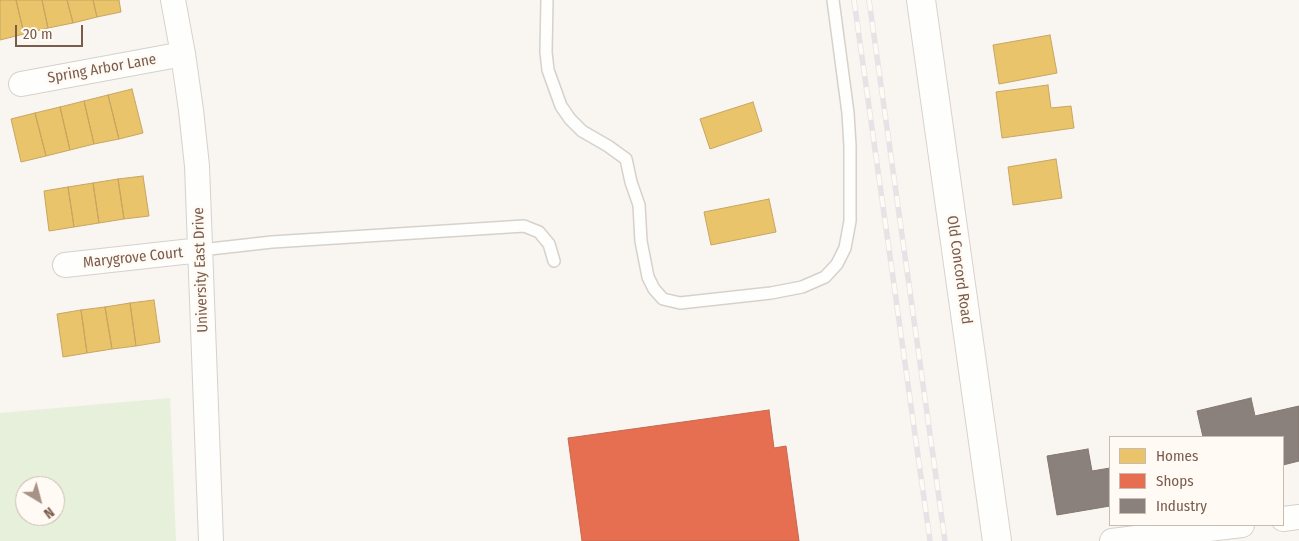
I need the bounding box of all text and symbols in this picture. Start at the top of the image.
scale bar [18,15,85,47]
text: 20 m [23,25,53,43]
street label: Spring Arbor Lane [46,51,158,87]
street label: University East Drive [190,207,212,333]
street label: Old Concord Road [942,215,976,325]
street label: Marygrove Court [82,244,184,272]
legend [1109,436,1284,526]
text: Homes [1156,447,1198,465]
text: Shops [1156,472,1194,490]
north arrow [15,476,65,526]
text: Industry [1156,497,1207,515]
text: N [40,503,57,522]

